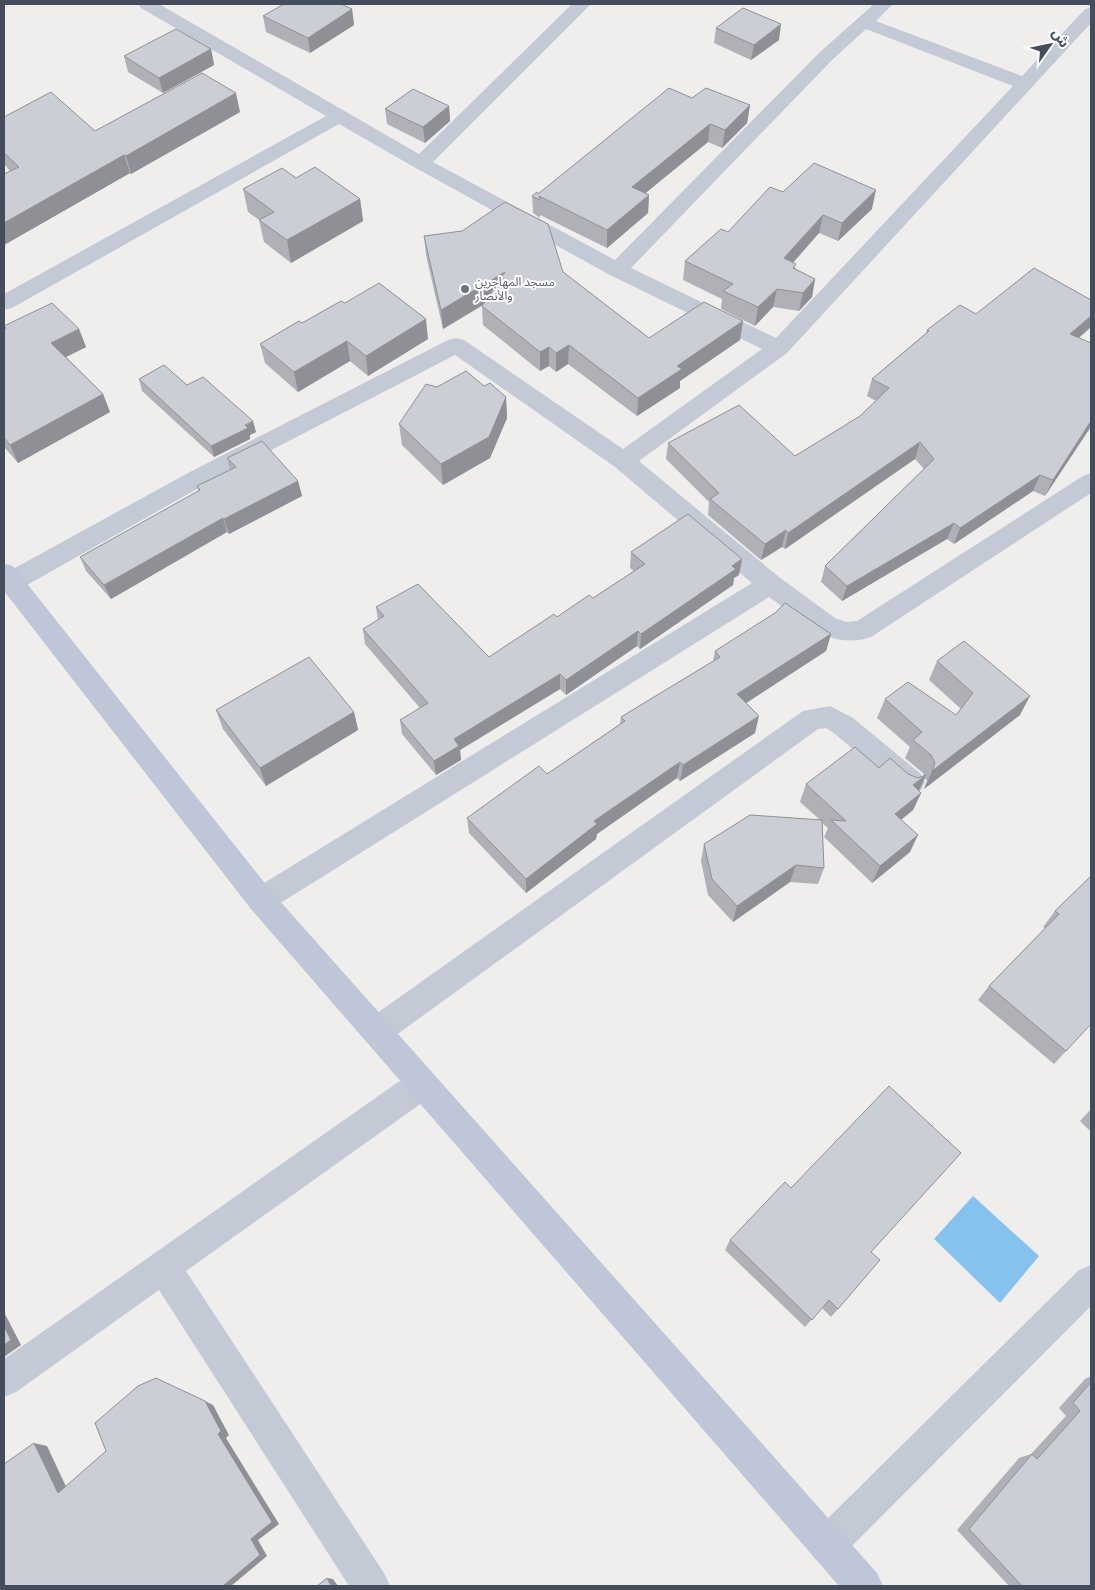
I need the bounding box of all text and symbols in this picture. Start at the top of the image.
north arrow [1025,20,1075,70]
text: ش [1049,26,1073,50]
place label: مسجد المهاجرين والأنصار [474,275,555,303]
marker: مسجد المهاجرين والأنصار [459,283,471,295]

